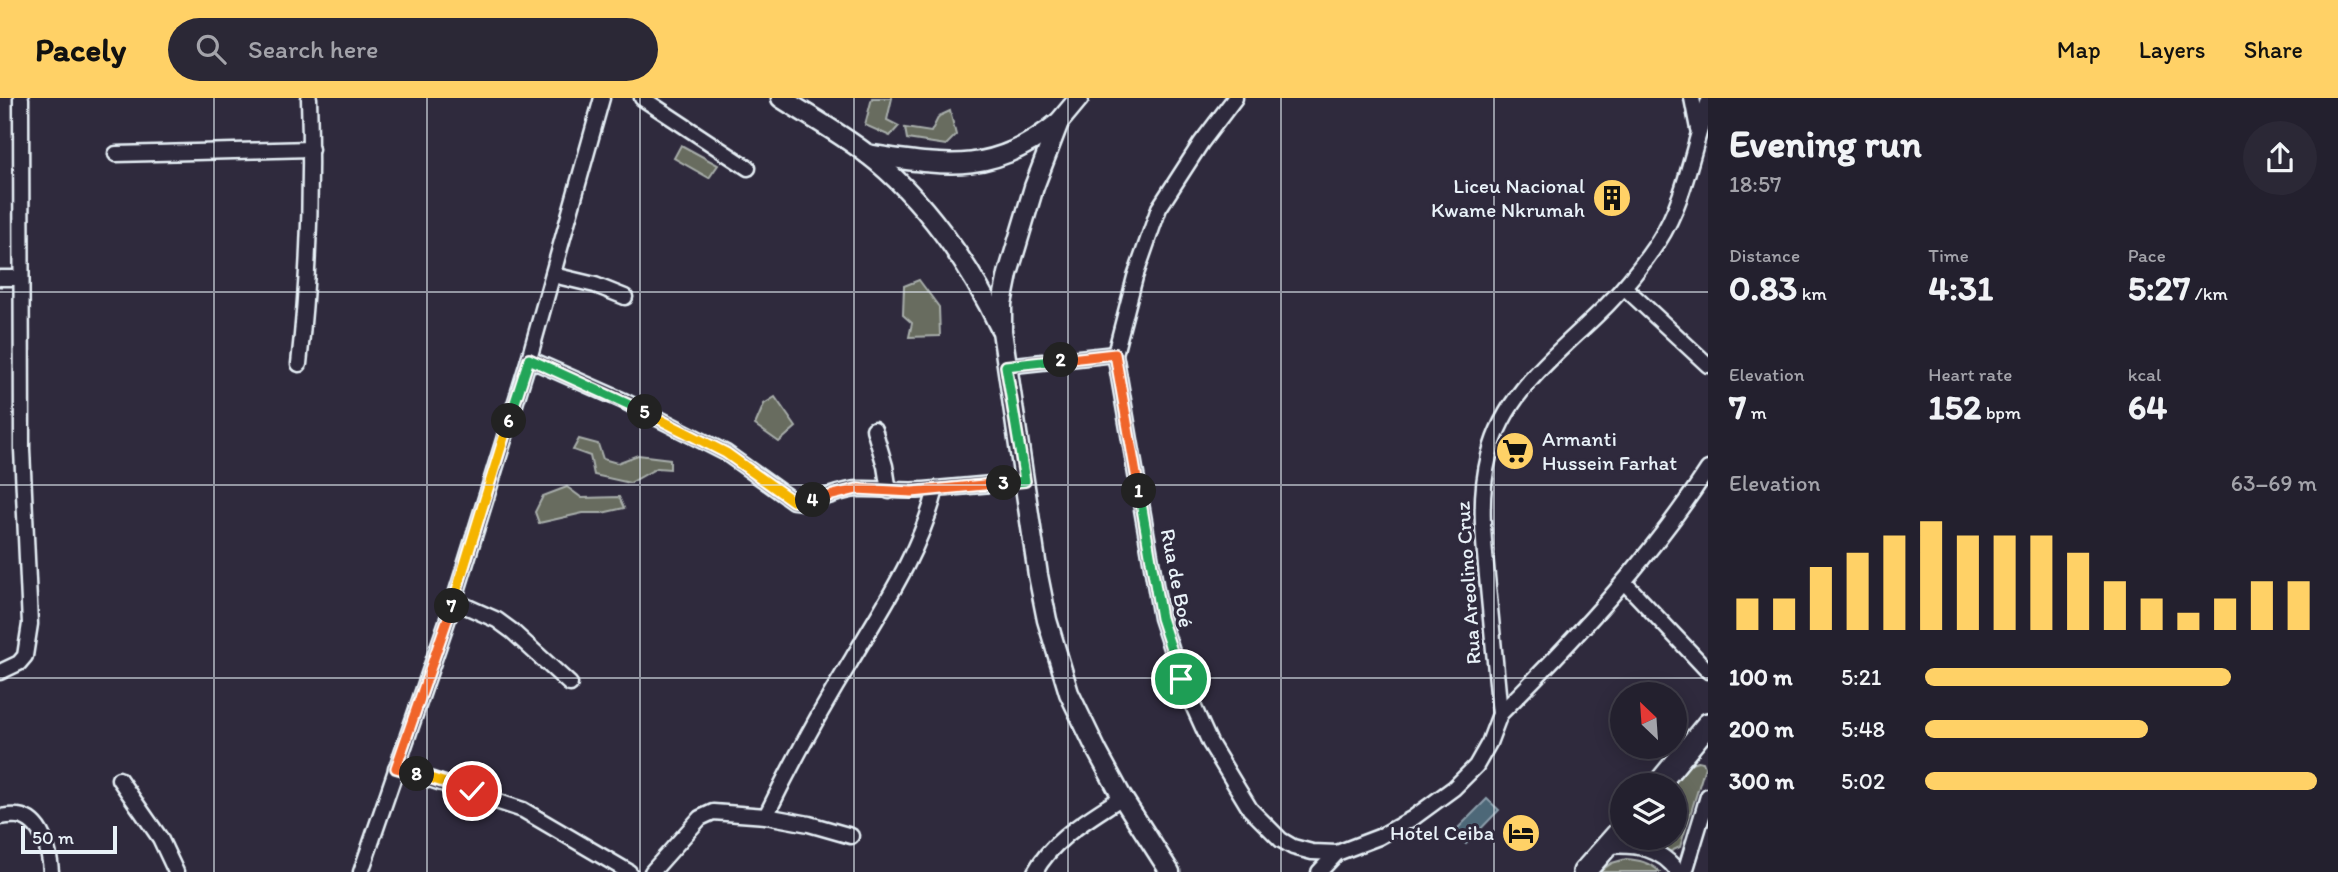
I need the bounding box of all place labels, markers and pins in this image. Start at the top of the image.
place label: Liceu Nacional Kwame Nkrumah [1431,173,1585,222]
building icon: Liceu Nacional Kwame Nkrumah [1591,177,1633,219]
pin: 2 [1044,342,1078,378]
pin: 5 [628,394,662,430]
pin: 6 [491,404,526,438]
place label: Armanti Hussein Farhat [1542,426,1677,475]
supermarket icon: Armanti Hussein Farhat [1494,430,1536,472]
pin: 3 [986,466,1021,500]
pin: 1 [1122,474,1156,508]
pin: 4 [796,482,830,518]
pin: 7 [434,588,470,624]
pin [1151,649,1211,709]
pin: 8 [400,756,434,792]
pin [442,761,502,821]
hotel icon: Hotel Ceiba [1500,812,1542,854]
place label: Hotel Ceiba [1390,820,1494,845]

